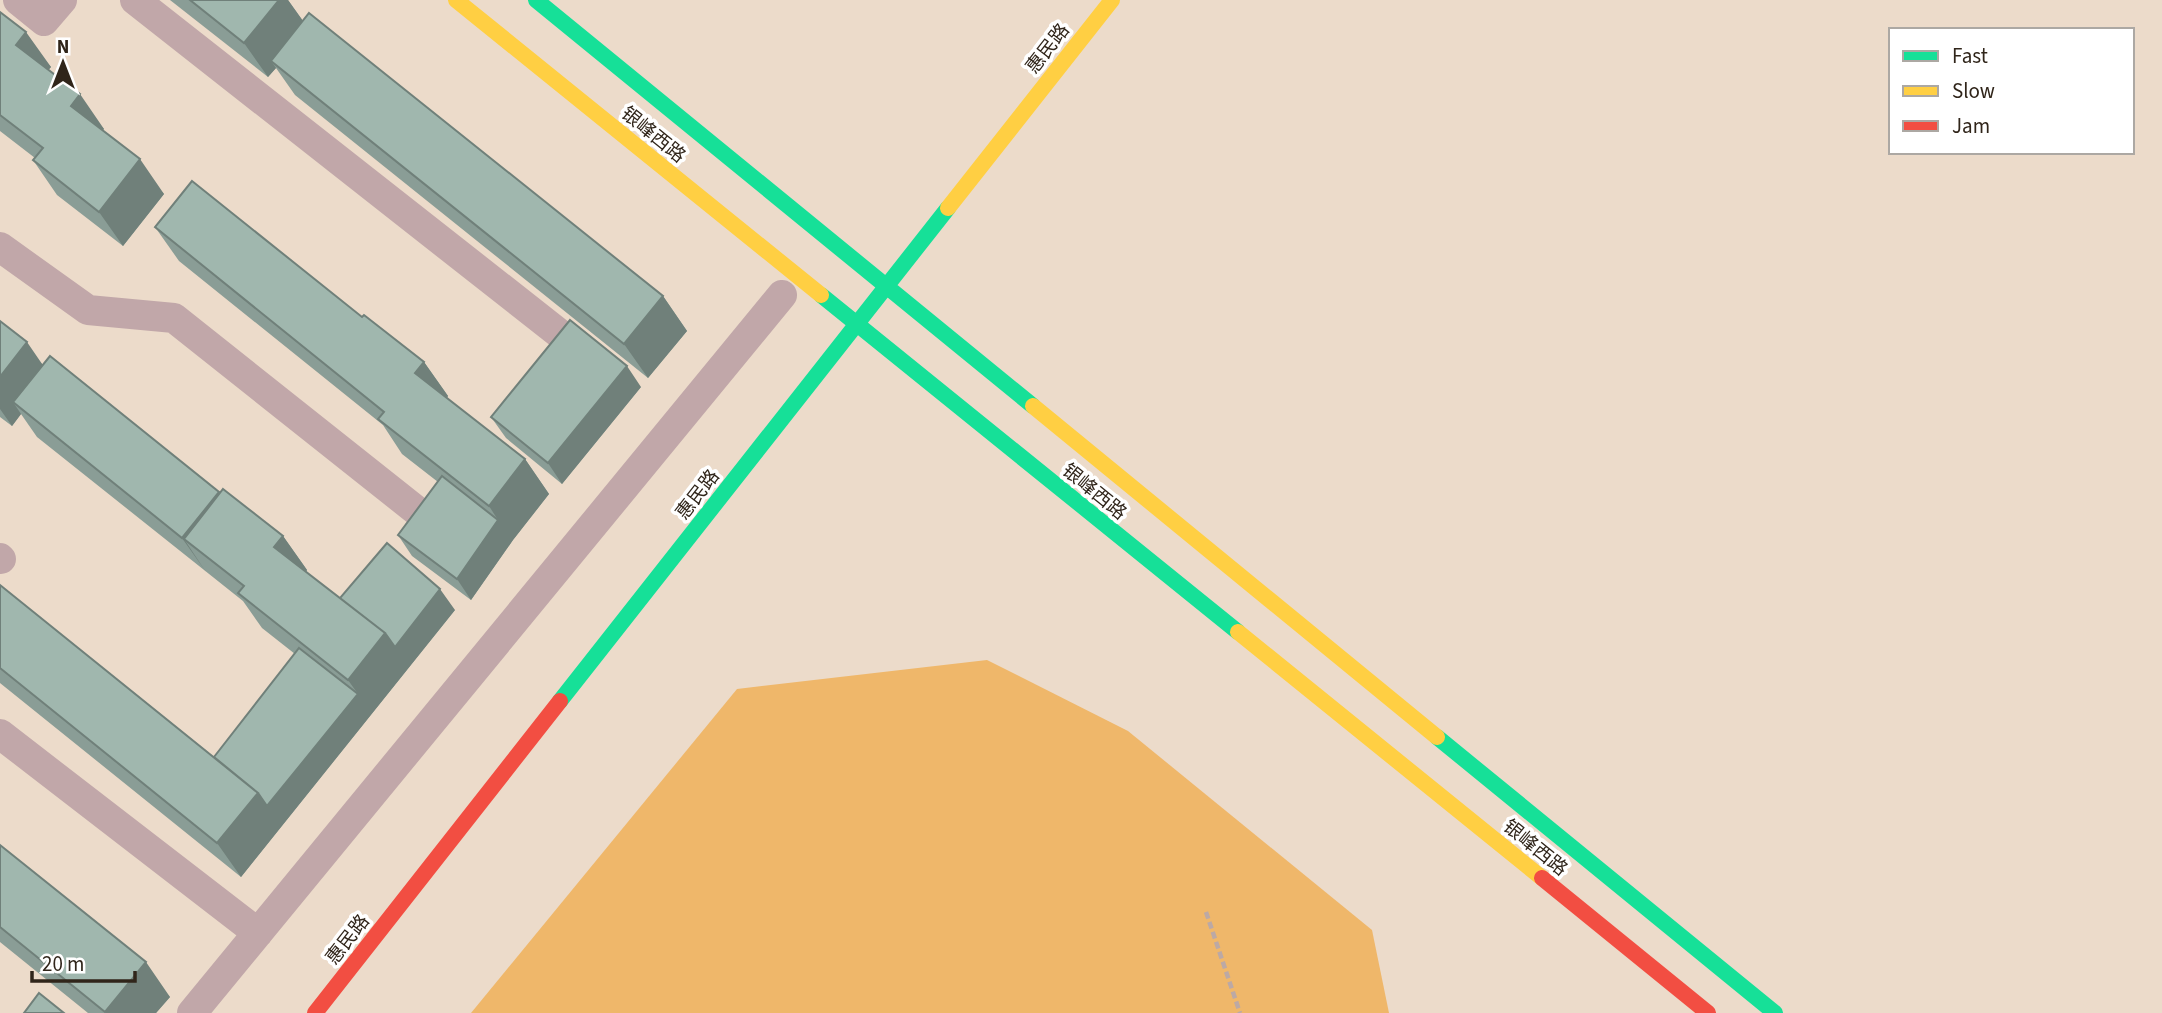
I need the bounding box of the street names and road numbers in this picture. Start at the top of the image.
street label: 惠民路 [1020,18,1076,80]
street label: 银峰西路 [615,101,691,170]
street label: 银峰西路 [1056,458,1132,527]
street label: 惠民路 [670,464,726,526]
street label: 银峰西路 [1497,814,1573,883]
street label: 惠民路 [320,909,376,971]

